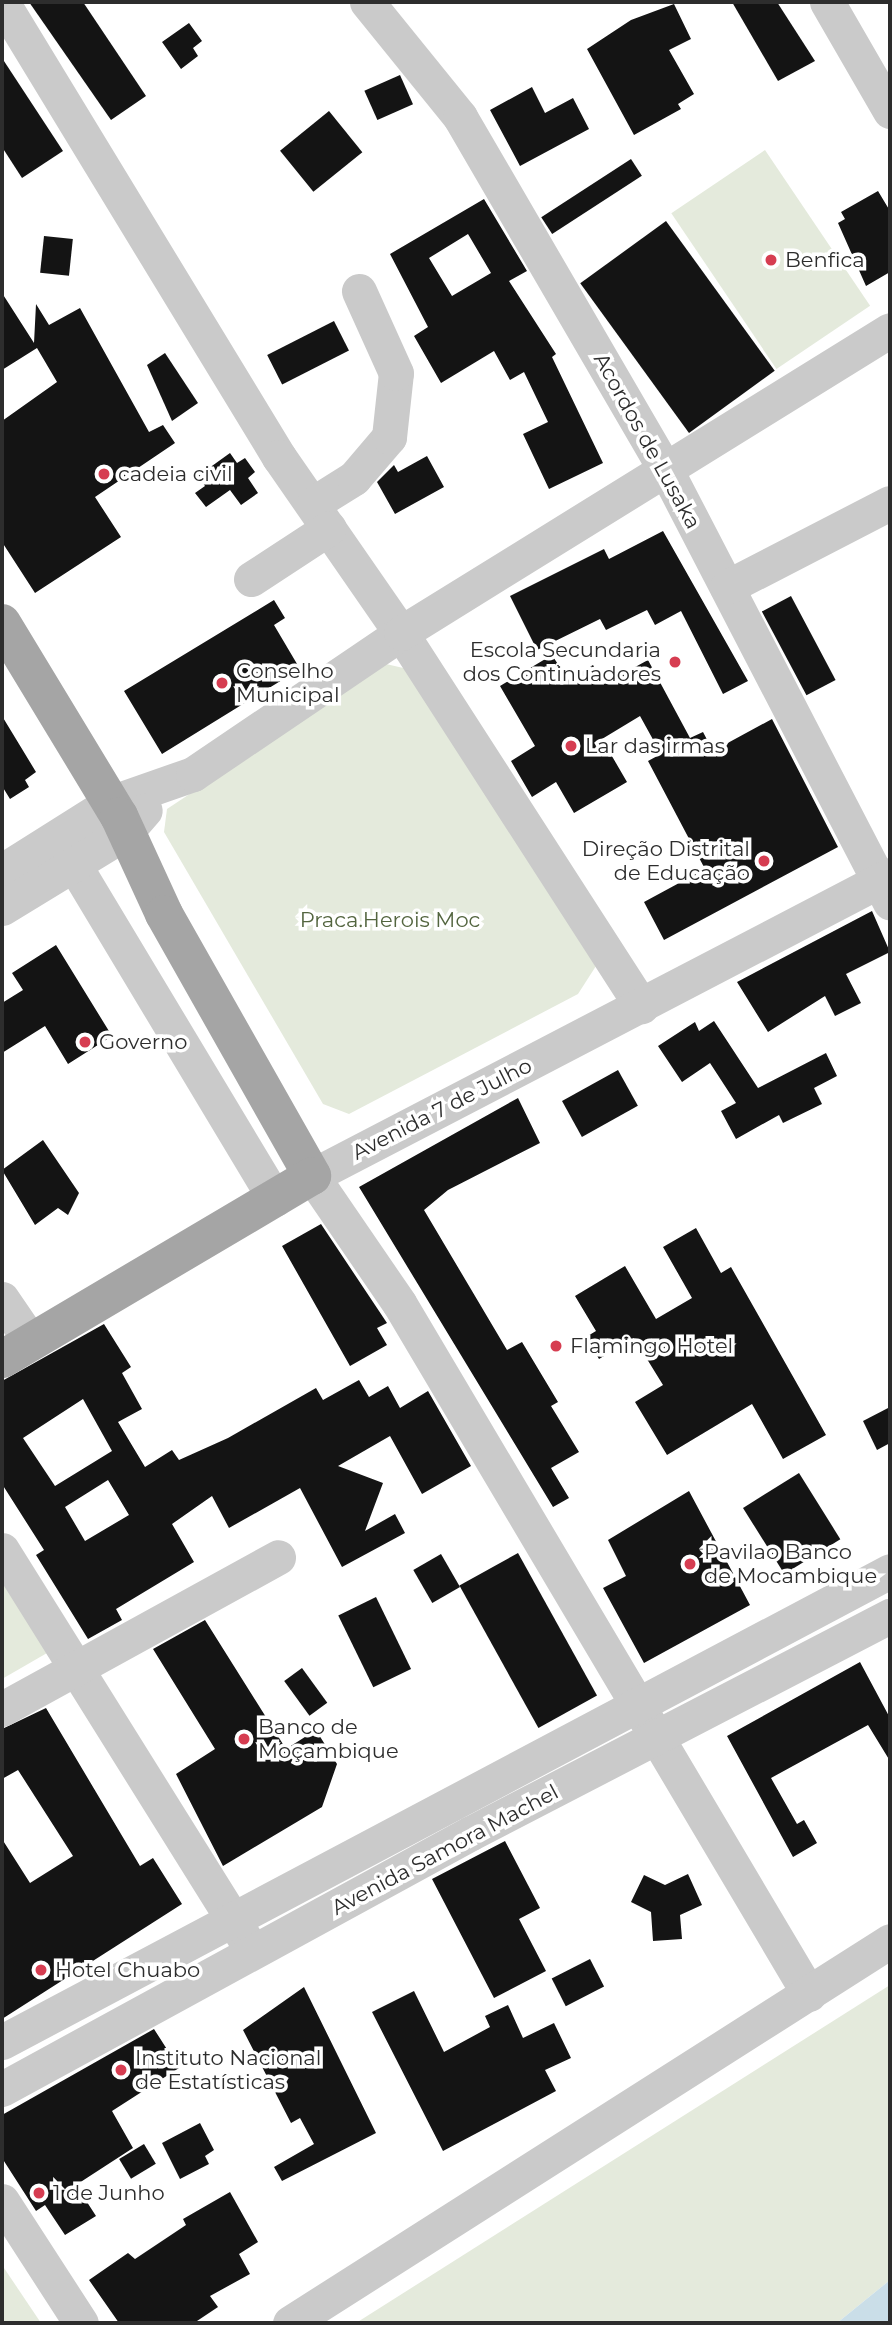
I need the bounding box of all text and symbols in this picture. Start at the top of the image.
place label: Benfica [785,247,865,273]
marker: Benfica [763,252,779,268]
street label: Acordos de Lusaka [588,349,706,533]
place label: cadeia civil [118,461,233,487]
marker: cadeia civil [96,466,112,482]
place label: Escola Secundaria dos Continuadores [463,637,661,687]
marker: Escola Secundaria dos Continuadores [667,654,683,670]
place label: Conselho Municipal [236,658,340,708]
marker: Conselho Municipal [214,675,230,691]
place label: Lar das irmas [585,733,725,759]
marker: Lar das irmas [563,738,579,754]
place label: Direção Distrital de Educação [582,836,750,886]
marker: Direção Distrital de Educação [756,853,772,869]
park label: Praca.Herois Moc [300,907,480,933]
place label: Governo [99,1029,187,1055]
marker: Governo [77,1034,93,1050]
street label: Avenida 7 de Julho [348,1053,536,1165]
place label: Flamingo Hotel [570,1333,733,1359]
marker: Flamingo Hotel [548,1338,564,1354]
place label: Pavilao Banco de Mocambique [704,1539,877,1589]
marker: Pavilao Banco de Mocambique [682,1556,698,1572]
place label: Banco de Moçambique [258,1714,399,1764]
marker: Banco de Moçambique [236,1731,252,1747]
street label: Avenida Samora Machel [327,1779,563,1921]
place label: Hotel Chuabo [55,1957,200,1983]
marker: Hotel Chuabo [33,1962,49,1978]
place label: Instituto Nacional de Estatísticas [135,2045,321,2095]
marker: Instituto Nacional de Estatísticas [113,2062,129,2078]
place label: 1 de Junho [53,2180,165,2206]
marker: 1 de Junho [31,2185,47,2201]

